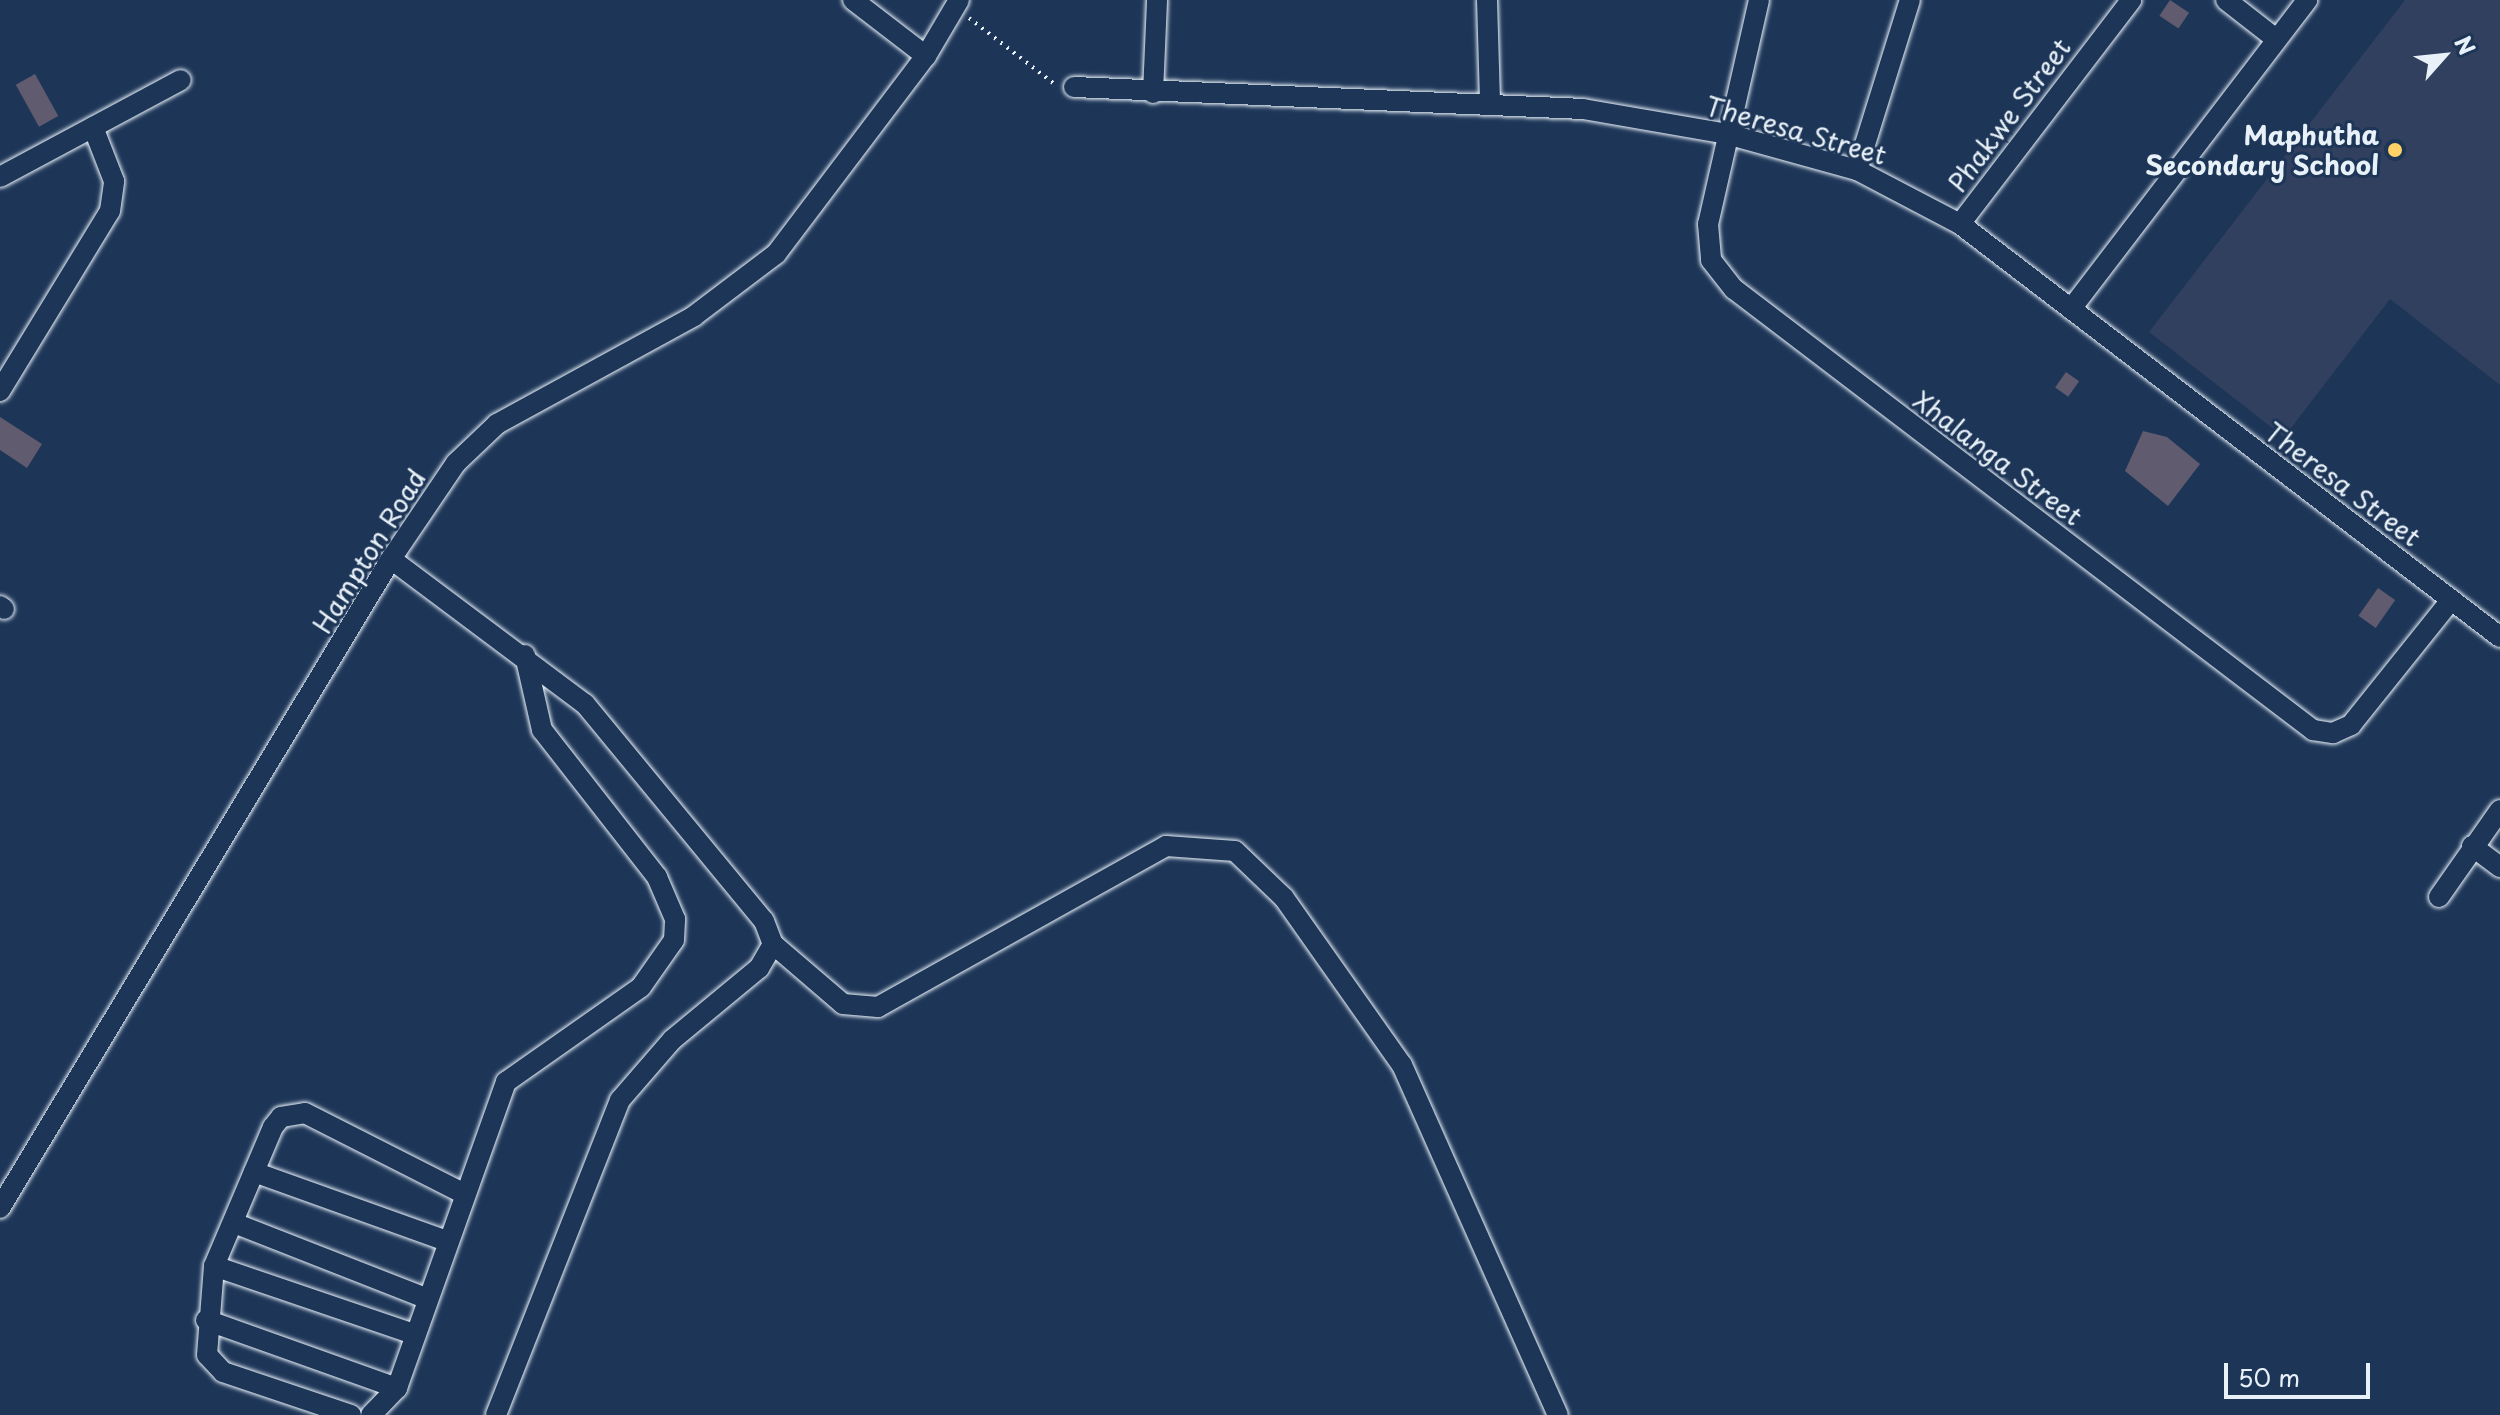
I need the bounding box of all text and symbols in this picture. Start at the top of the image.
north arrow [2404,16,2484,96]
text: N [2447,30,2484,60]
street label: Phakwe Street [1941,32,2077,198]
street label: Theresa Street [1702,89,1890,171]
place label: Maphutha Secondary School [2145,119,2379,180]
marker: Maphutha Secondary School [2386,141,2404,159]
street label: Xhalanga Street [1908,384,2088,532]
street label: Theresa Street [2259,415,2427,553]
street label: Hampton Road [306,464,432,638]
scale bar [2228,1347,2374,1397]
text: 50 m [2238,1359,2300,1395]

